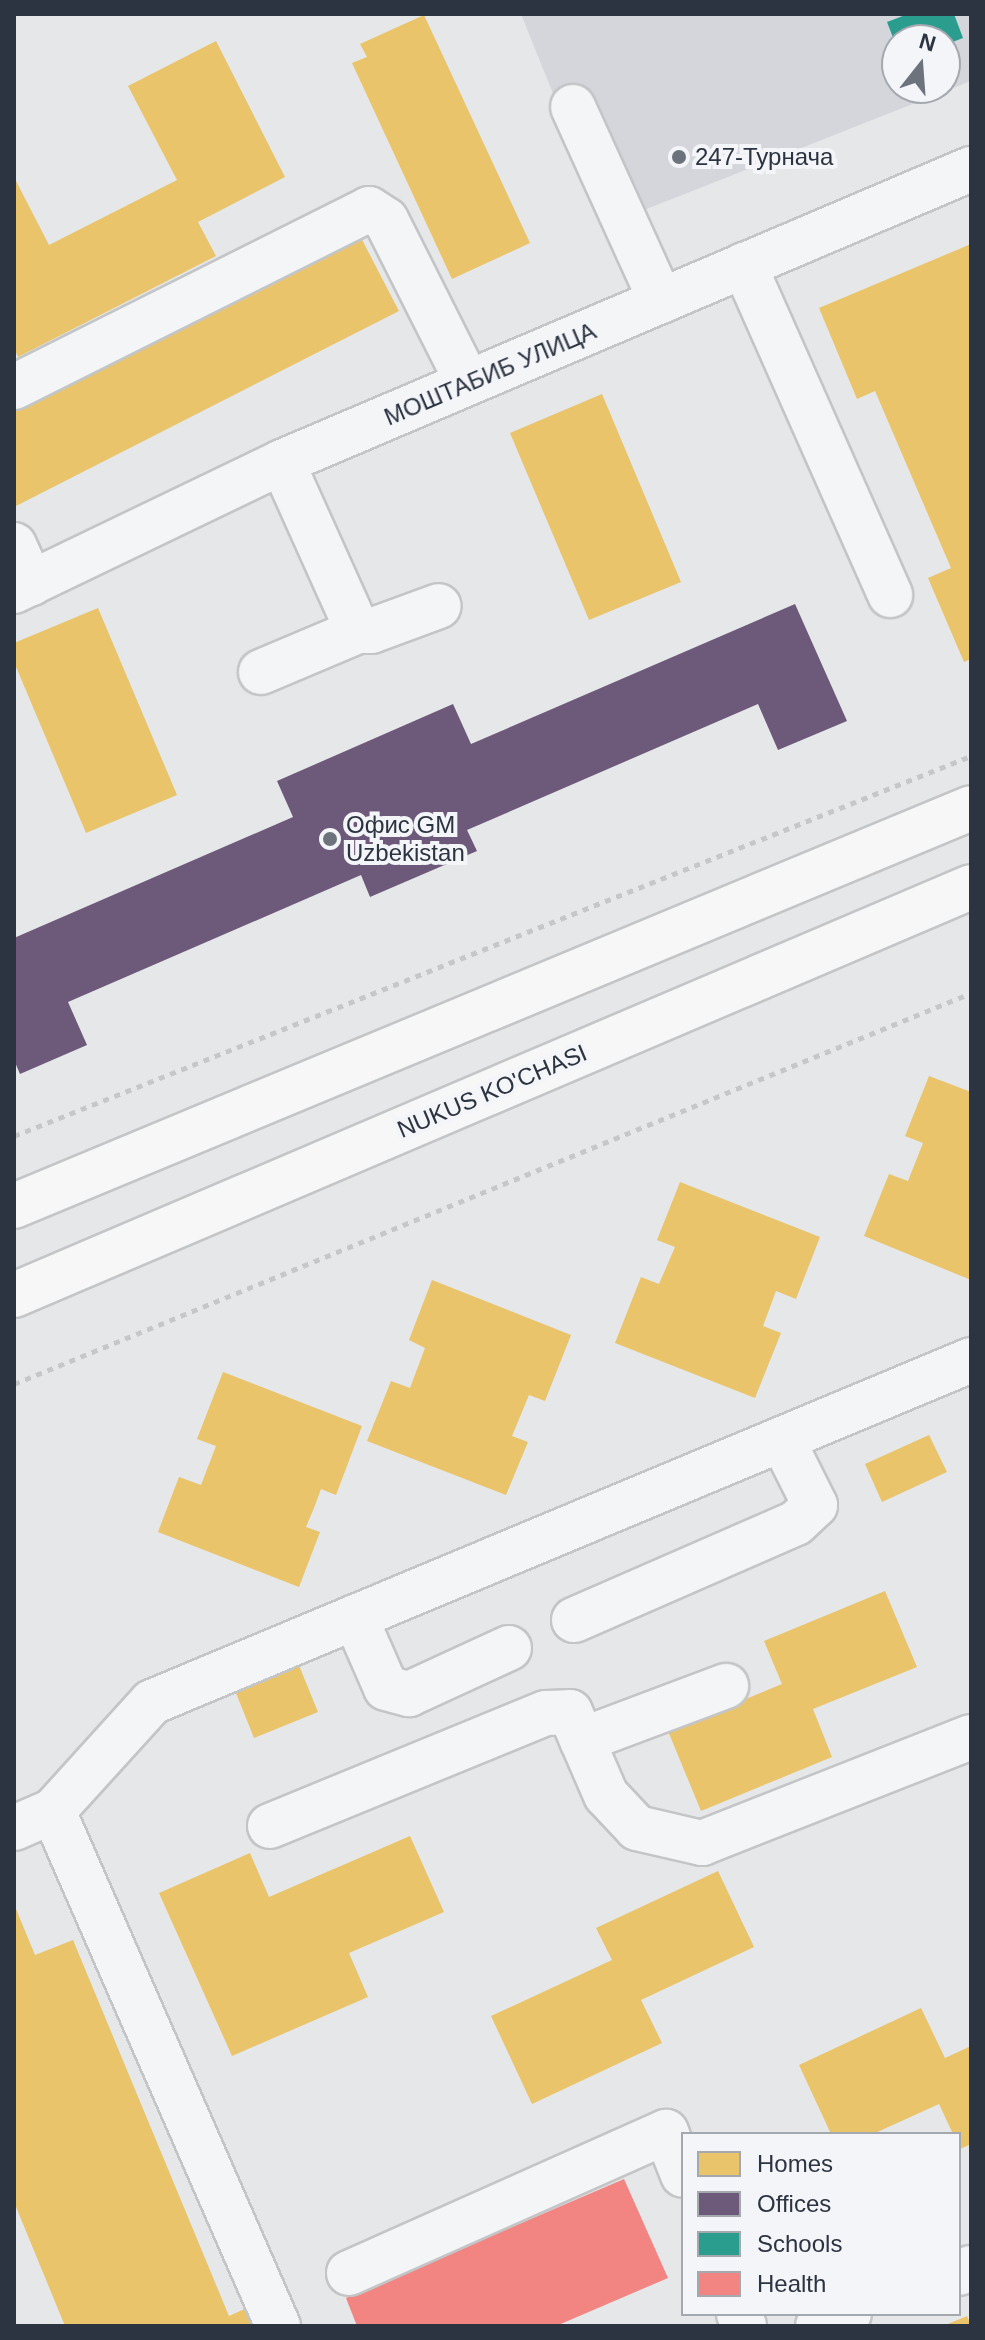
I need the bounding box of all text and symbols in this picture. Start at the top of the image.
north arrow [881,24,961,104]
text: N [916,28,939,57]
place label: 247-Турнача [695,143,833,171]
marker: 247-Турнача [670,148,688,166]
street label: МОШТАБИБ УЛИЦА [380,316,600,432]
place label: Офис GM Uzbekistan [346,811,465,867]
marker: Офис GM Uzbekistan [321,830,339,848]
street label: NUKUS KO'CHASI [393,1038,591,1144]
legend [681,2132,961,2316]
text: Homes [757,2150,833,2177]
text: Offices [757,2190,831,2217]
text: Schools [757,2230,842,2257]
text: Health [757,2270,826,2297]

